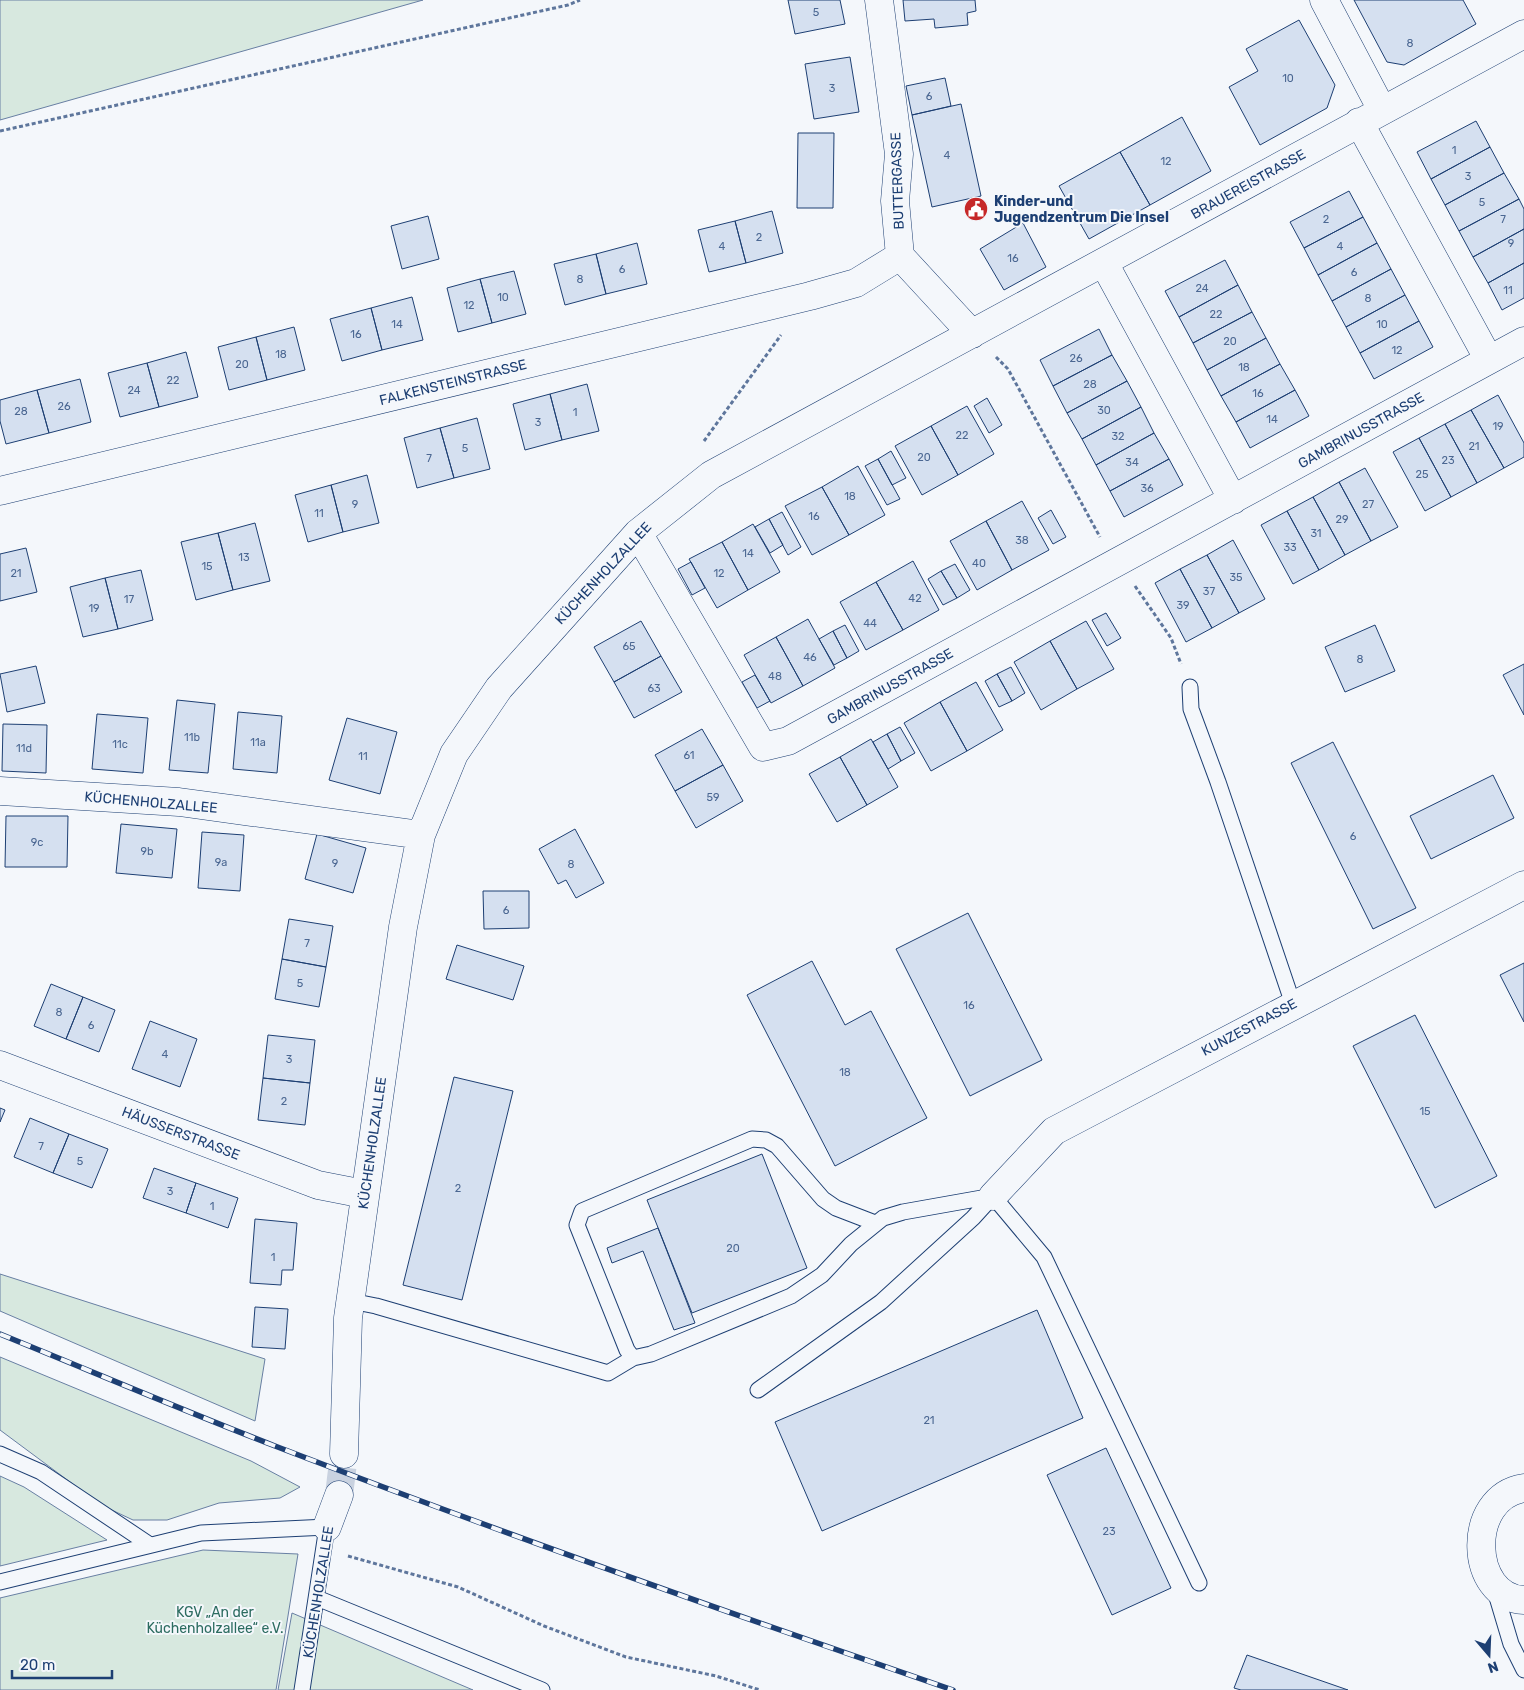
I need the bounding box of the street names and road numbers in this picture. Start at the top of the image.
street label: BUTTERGASSE [887,132,908,230]
street label: BRAUEREISTRASSE [1188,146,1309,223]
street label: FALKENSTEINSTRASSE [378,356,529,409]
street label: GAMBRINUSSTRASSE [1295,389,1427,472]
street label: KÜCHENHOLZALLEE [552,519,655,628]
street label: GAMBRINUSSTRASSE [824,645,956,728]
street label: KÜCHENHOLZALLEE [84,788,218,817]
street label: KUNZESTRASSE [1199,995,1300,1060]
street label: KÜCHENHOLZALLEE [355,1076,390,1210]
street label: HÄUSSERSTRASSE [119,1103,242,1164]
street label: KÜCHENHOLZALLEE [300,1525,337,1659]

